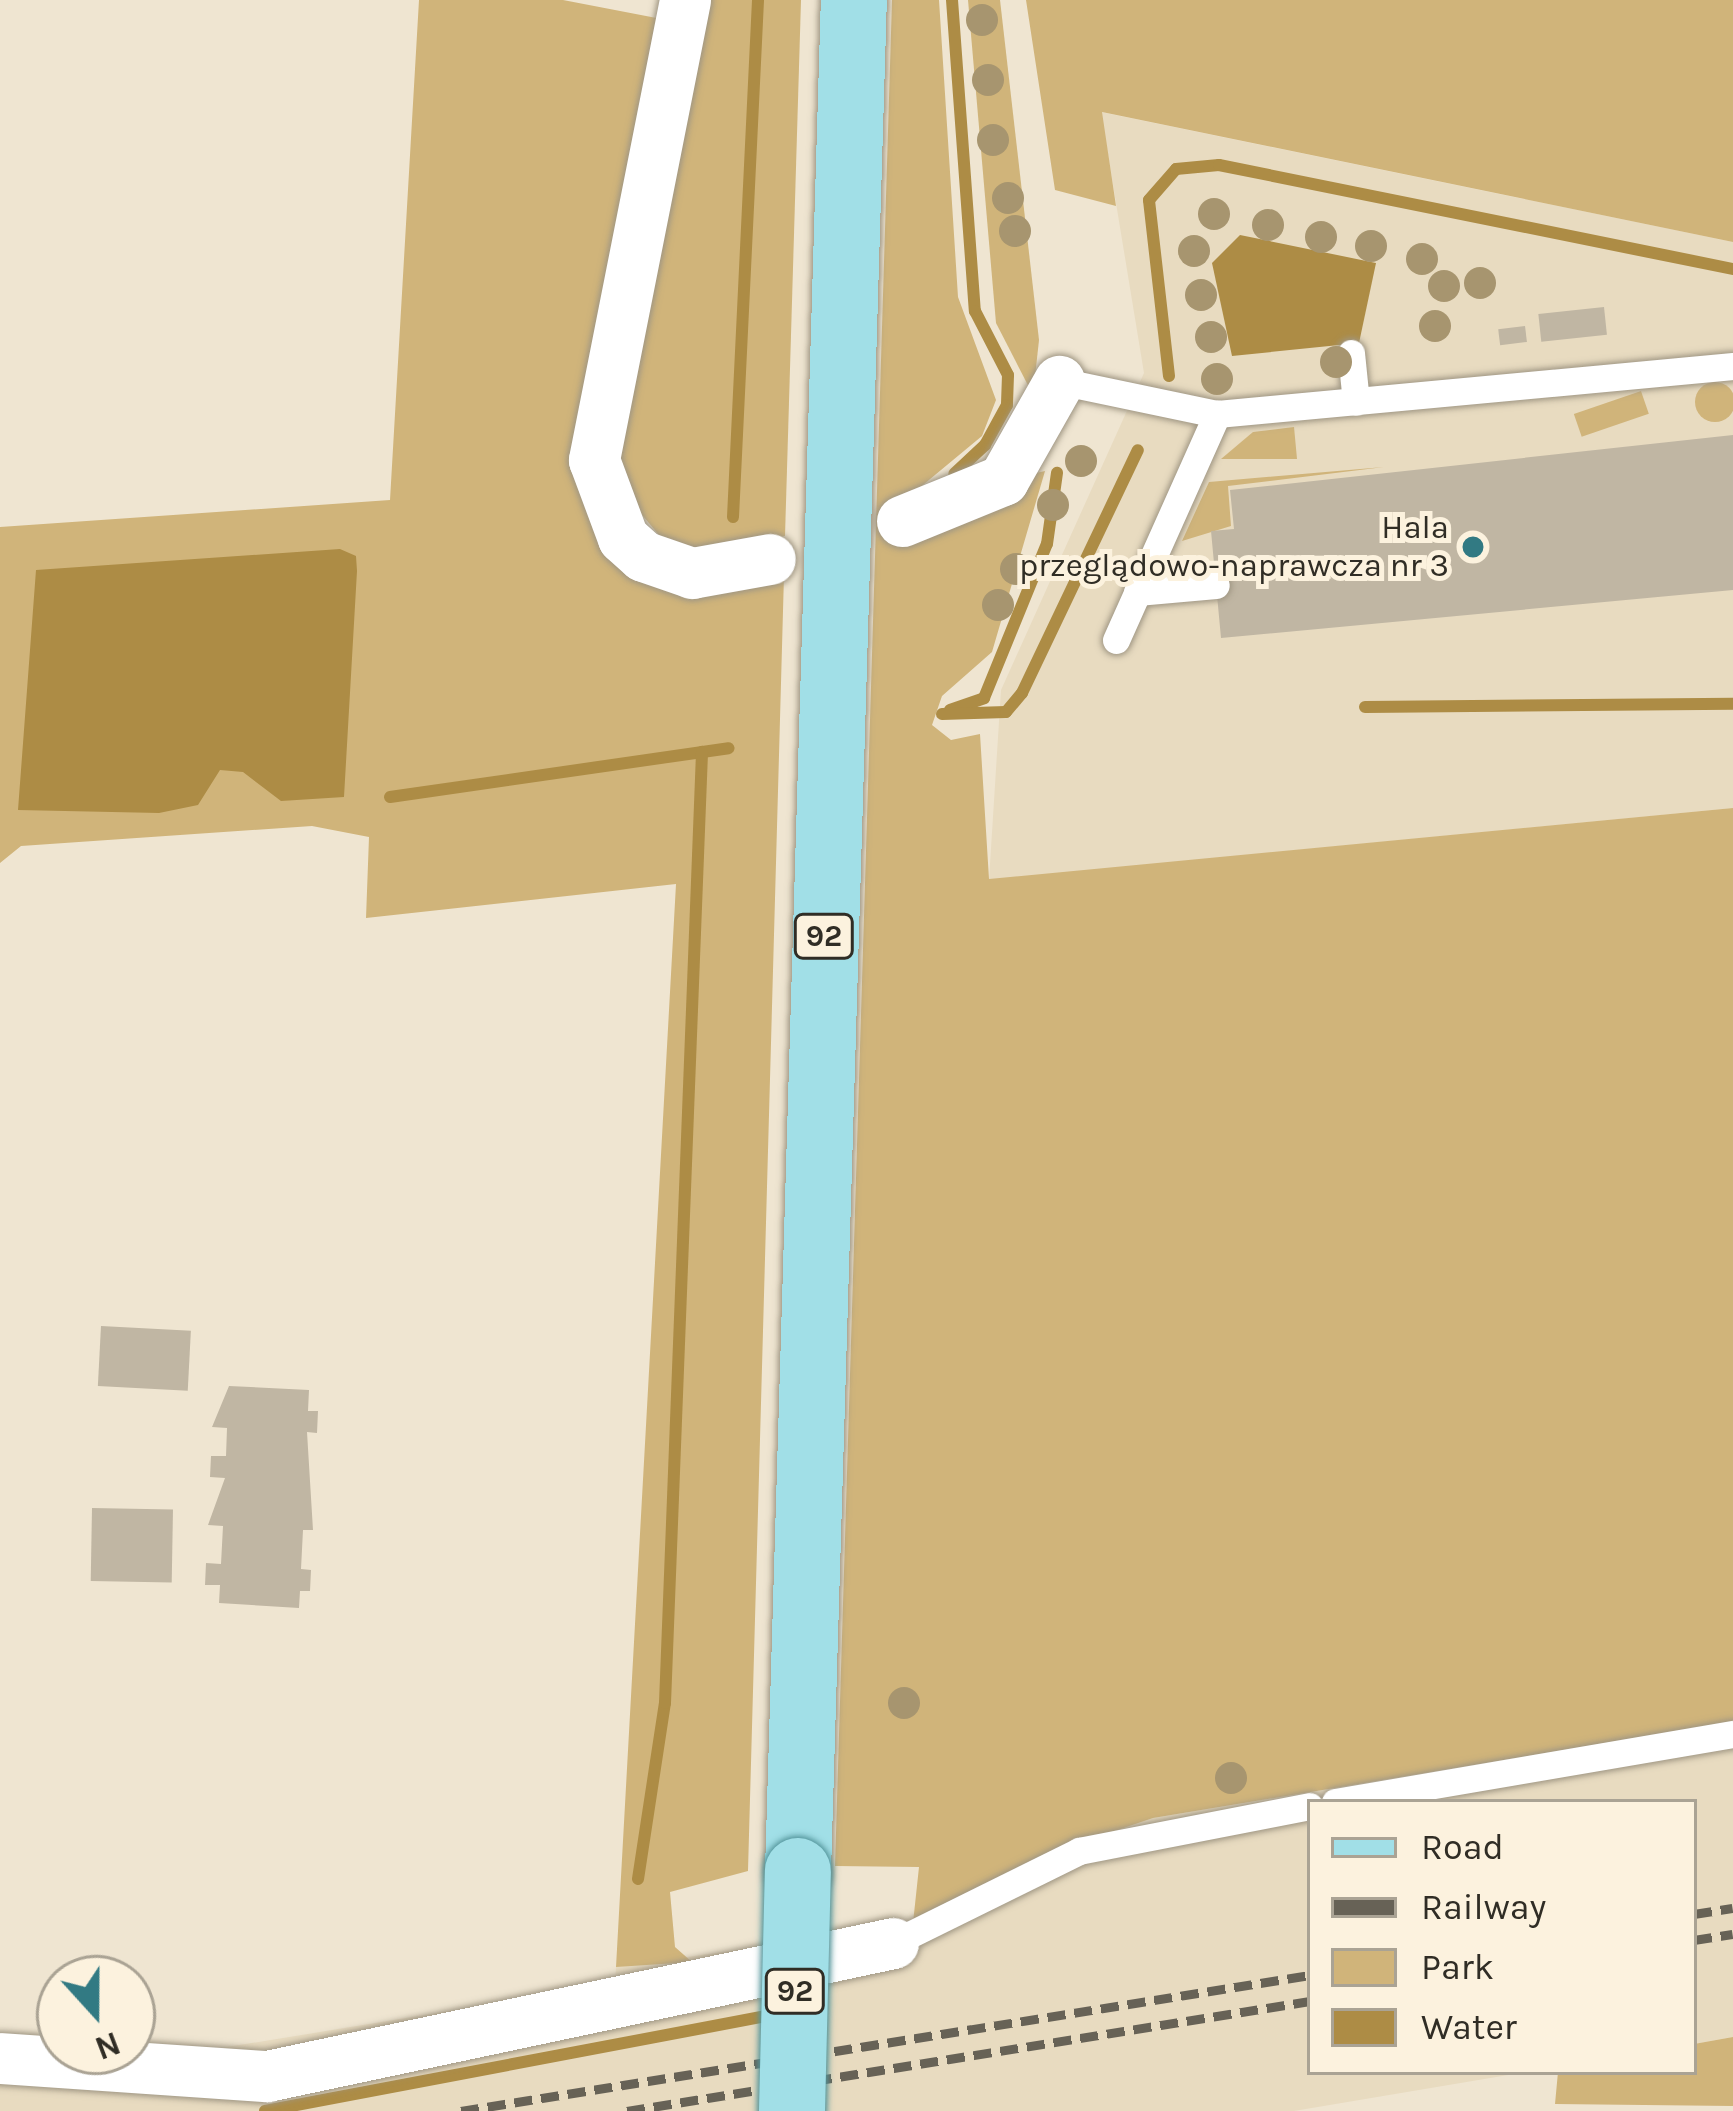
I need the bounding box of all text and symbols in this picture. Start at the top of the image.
place label: Hala przeglądowo-naprawcza nr 3 [1019,508,1449,586]
marker: Hala przeglądowo-naprawcza nr 3 [1460,534,1486,560]
road number: 92 [791,912,857,960]
legend [1307,1799,1697,2075]
text: Road [1421,1826,1504,1868]
text: Railway [1421,1886,1546,1928]
text: Park [1421,1946,1494,1988]
north arrow [36,1955,156,2075]
road number: 92 [762,1967,828,2015]
text: Water [1421,2006,1517,2048]
text: N [90,2024,126,2068]

